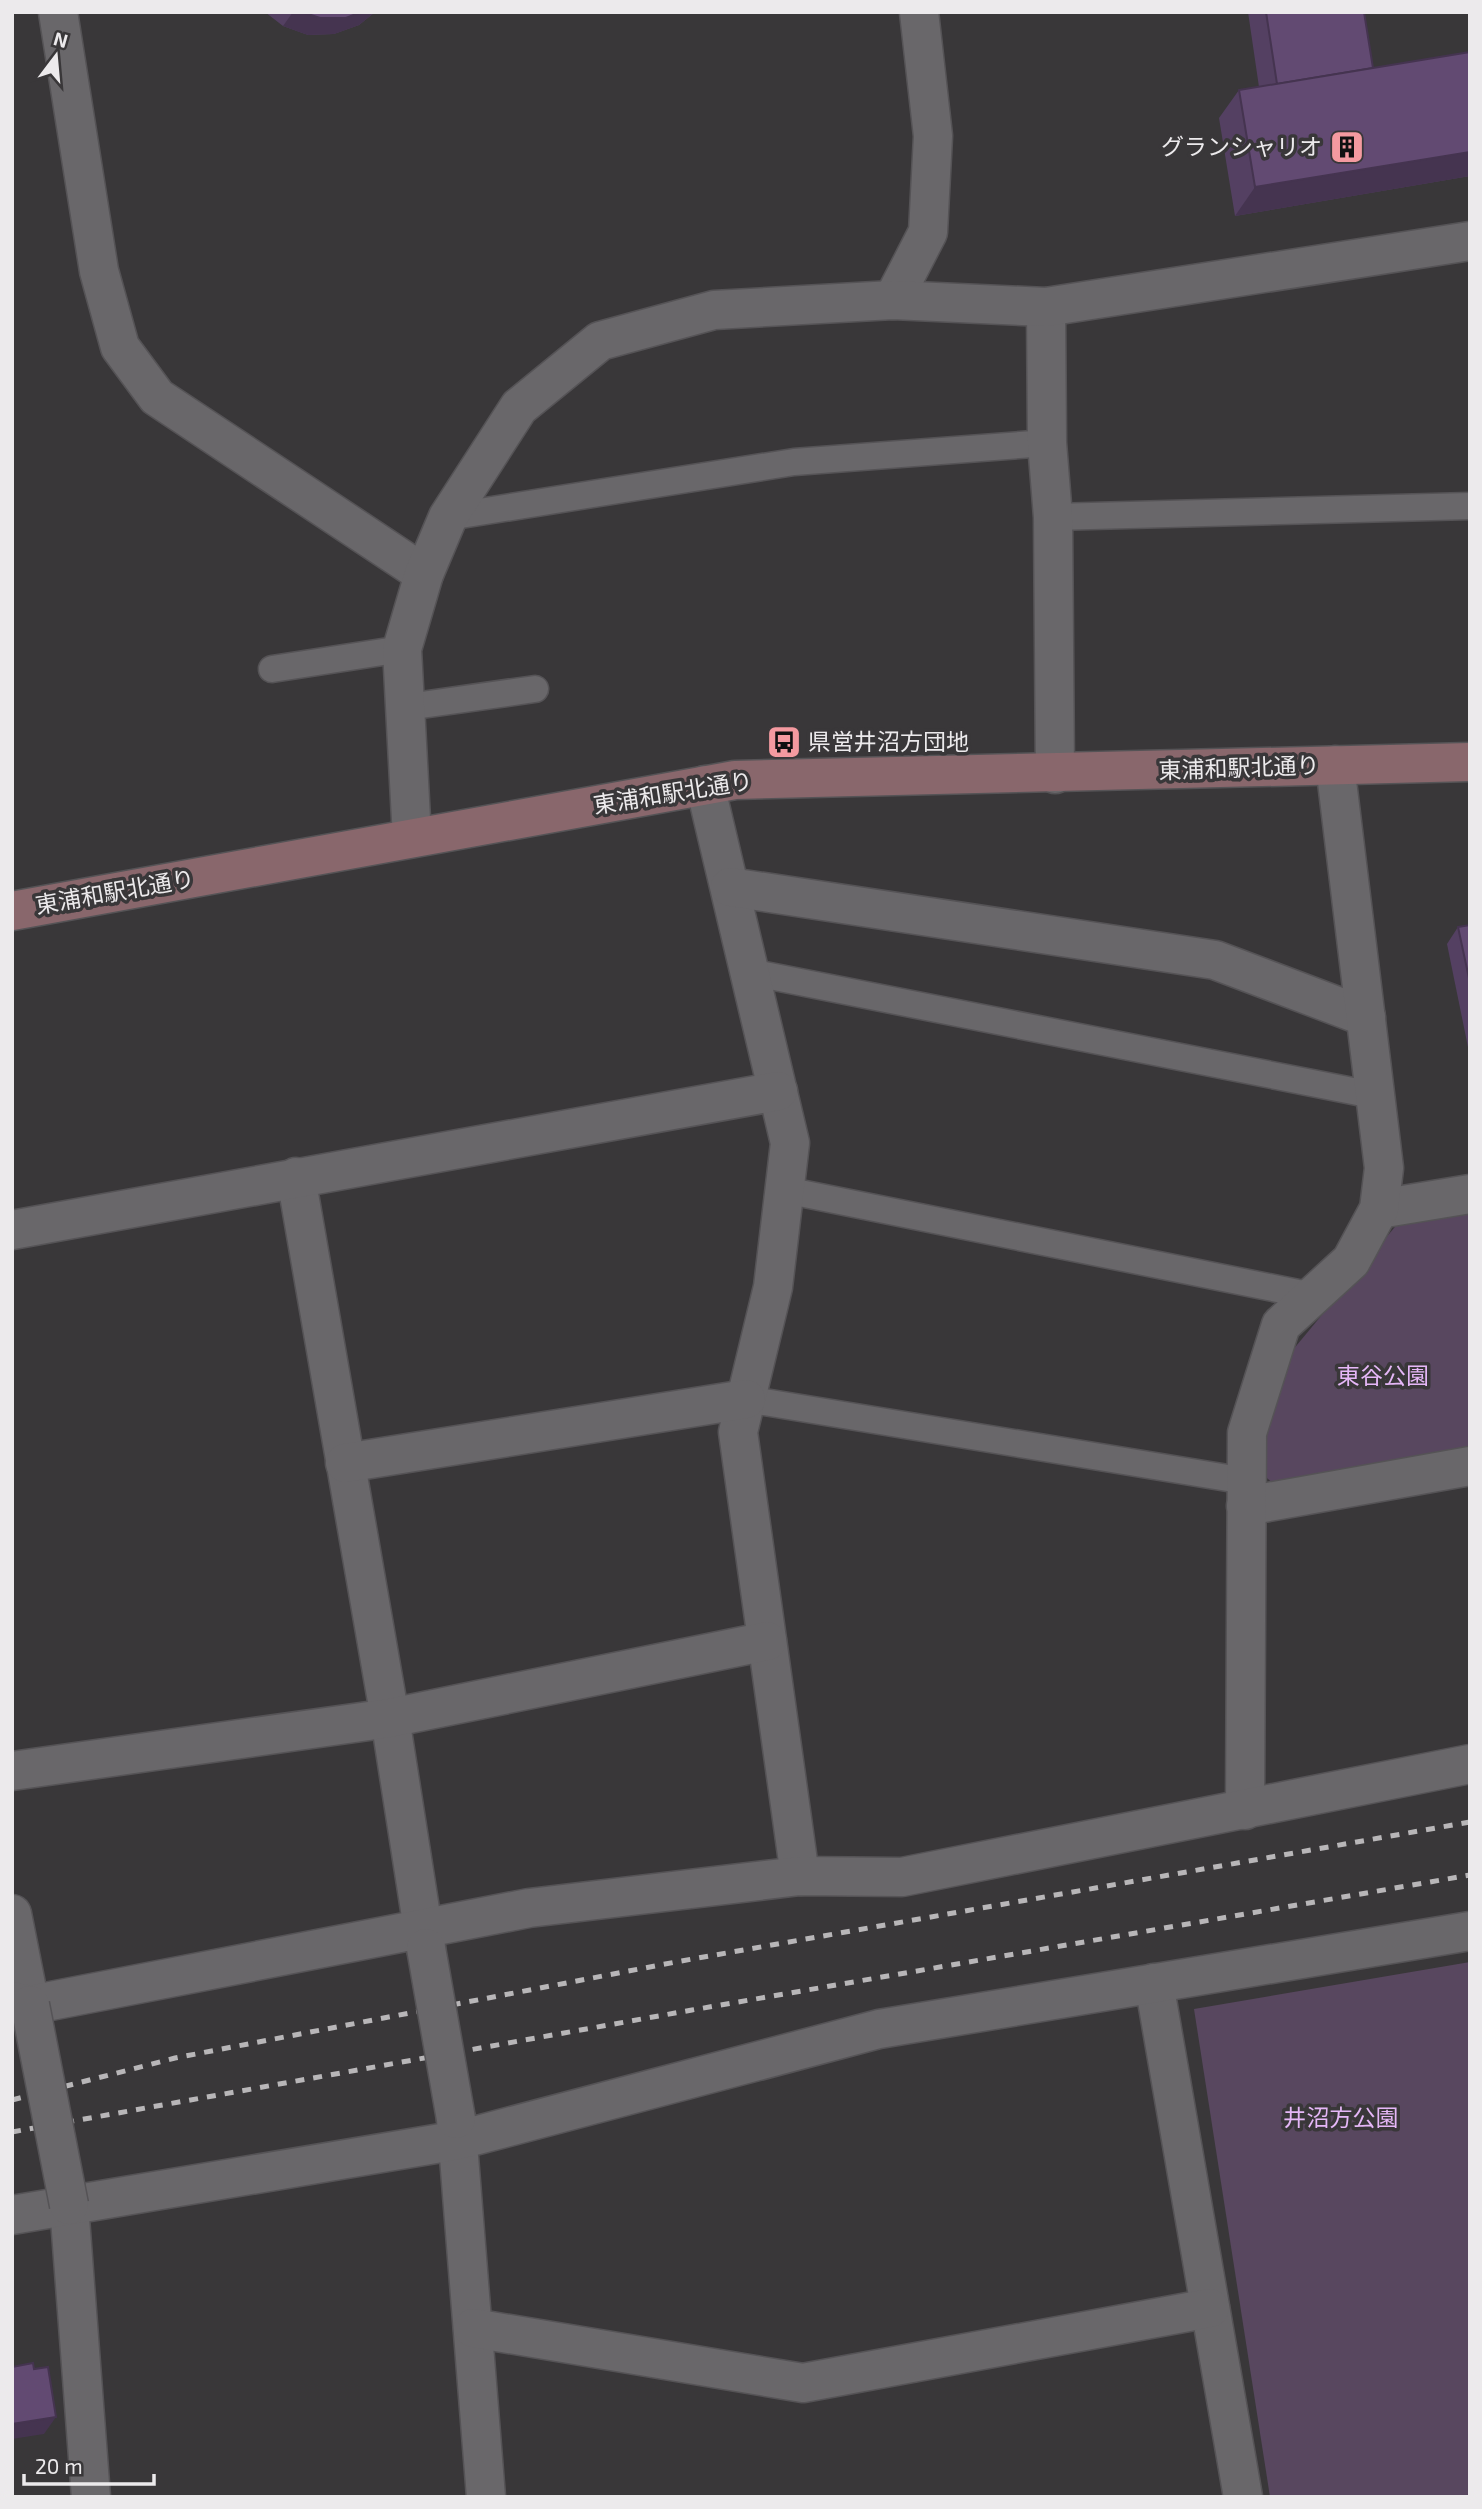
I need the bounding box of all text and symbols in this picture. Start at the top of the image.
north arrow [21,21,91,91]
text: N [51,26,71,52]
building icon: グランシャリオ [1328,128,1366,166]
place label: グランシャリオ [1161,132,1322,160]
bus stop icon: 県営井沼方団地 [765,723,803,761]
place label: 県営井沼方団地 [808,727,969,755]
street label: 東浦和駅北通り [1158,750,1320,784]
street label: 東浦和駅北通り [591,766,755,818]
street label: 東浦和駅北通り [33,863,197,919]
park label: 東谷公園 [1337,1361,1429,1389]
park label: 井沼方公園 [1284,2103,1399,2131]
scale bar [24,2442,154,2486]
text: 20 m [35,2453,83,2478]

